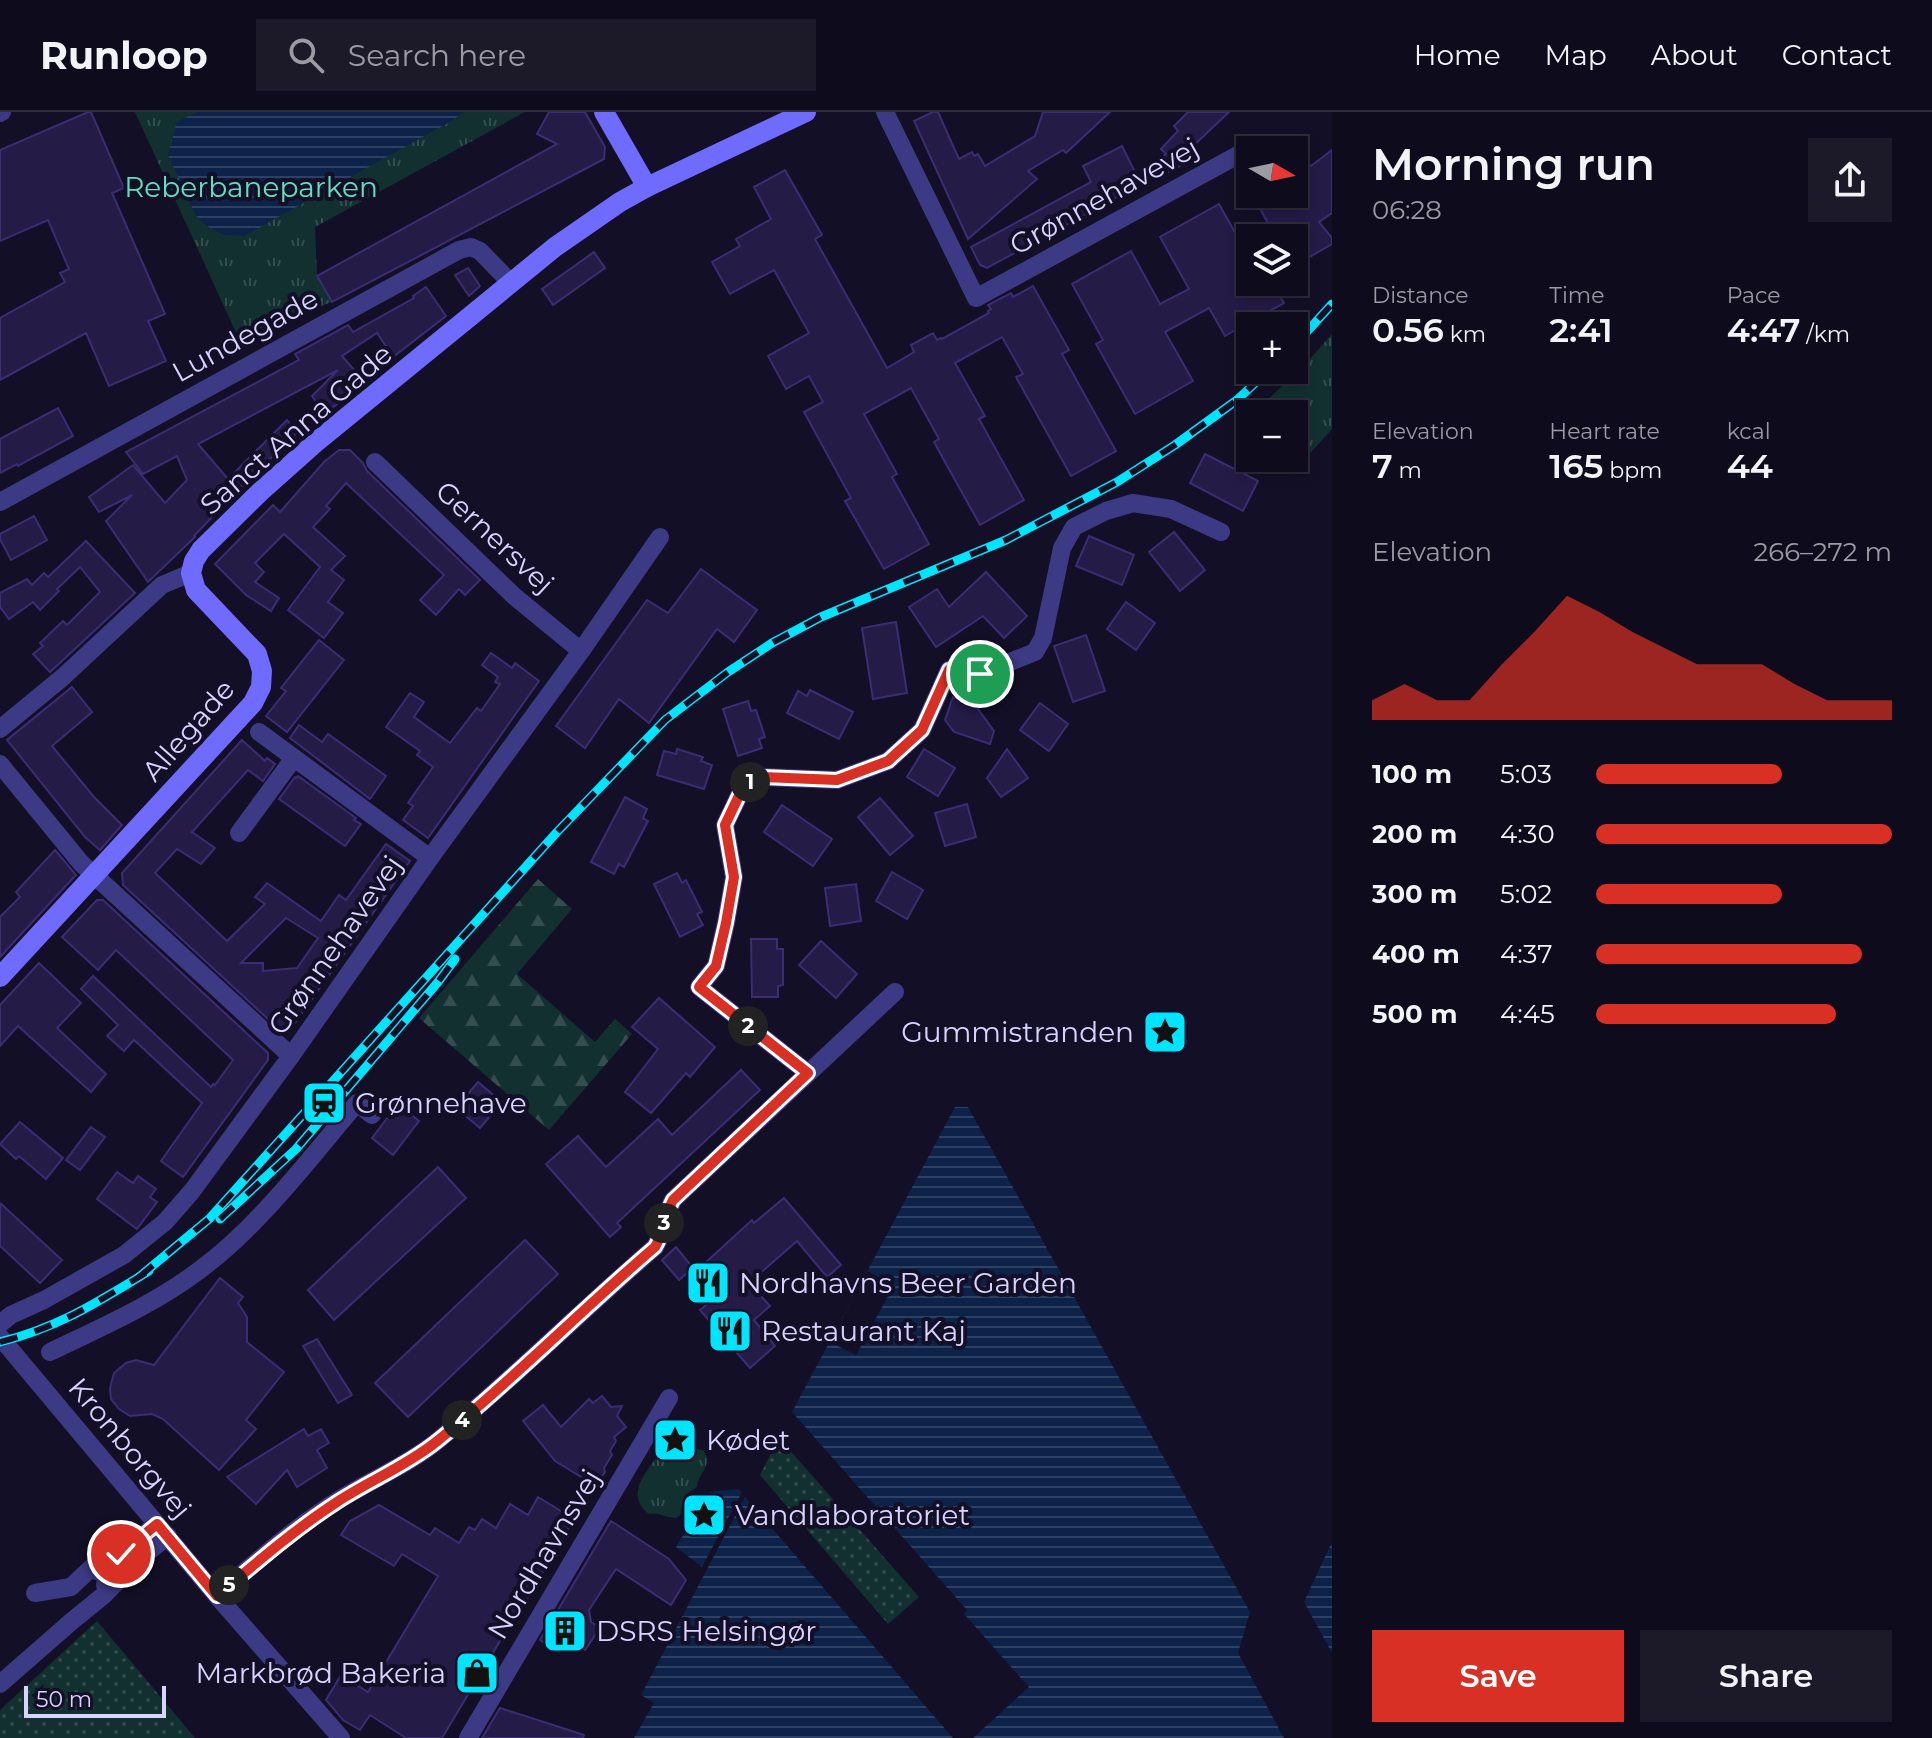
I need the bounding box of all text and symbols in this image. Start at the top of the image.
search box [256,19,816,91]
text: Runloop [40,32,208,79]
icon: search [284,33,328,77]
text: Search here [348,37,526,74]
text: Home [1414,38,1501,72]
text: Map [1545,38,1607,72]
text: About [1651,38,1738,72]
text: Contact [1782,38,1892,72]
street label: Grønnehavevej [1004,130,1204,262]
north arrow [1236,136,1308,208]
map controls [1236,136,1308,472]
text: Morning run [1372,137,1655,191]
button: share [1808,138,1892,222]
park label: Reberbaneparken [124,170,378,204]
text: 06:28 [1372,194,1442,226]
button: layers [1236,224,1308,296]
street label: Lundegade [166,281,324,389]
text: Distance [1372,282,1469,309]
text: Time [1549,282,1605,309]
text: Pace [1727,282,1781,309]
text: 0.56 [1372,309,1444,351]
text: 2:41 [1549,309,1613,351]
text: 4:47 [1727,309,1801,351]
button: + [1236,312,1308,384]
text: km [1444,321,1486,348]
text: /km [1801,321,1850,348]
street label: Sanct Anna Gade [193,336,399,522]
button: − [1236,400,1308,472]
text: Elevation [1372,418,1474,445]
text: Heart rate [1549,418,1660,445]
text: kcal [1727,418,1771,445]
text: 7 [1372,445,1393,487]
text: 165 [1549,445,1603,487]
text: 44 [1727,445,1773,487]
text: m [1393,457,1422,484]
text: bpm [1603,457,1662,484]
street label: Gernersvej [429,474,561,600]
text: Elevation [1372,536,1492,568]
text: 266–272 m [1754,536,1892,568]
pin [946,640,1014,708]
icon: arrive [958,652,1002,696]
street label: Allegade [135,672,241,788]
text: 100 m [1372,758,1452,790]
text: 5:03 [1500,758,1552,790]
pin: 1 [730,762,770,802]
text: 1 [746,768,754,795]
text: 200 m [1372,818,1457,850]
text: 4:30 [1500,818,1555,850]
street label: Grønnehavevej [261,849,409,1041]
text: 300 m [1372,878,1457,910]
text: 5:02 [1500,878,1552,910]
text: 400 m [1372,938,1460,970]
text: 4:37 [1500,938,1553,970]
text: 500 m [1372,998,1457,1030]
text: 4:45 [1500,998,1555,1030]
pin: 2 [728,1006,768,1046]
place icon: Gummistranden [1141,1008,1189,1056]
text: 2 [742,1012,754,1039]
place label: Gummistranden [901,1015,1134,1049]
station icon: Grønnehave [300,1079,348,1127]
place label: Grønnehave [355,1086,527,1120]
pin: 3 [644,1203,684,1243]
text: 3 [657,1209,671,1236]
restaurant icon: Nordhavns Beer Garden [684,1259,732,1307]
place label: Nordhavns Beer Garden [739,1266,1077,1300]
restaurant icon: Restaurant Kaj [706,1307,754,1355]
place label: Restaurant Kaj [761,1314,966,1348]
street label: Kronborgvej [61,1371,199,1525]
pin: 4 [442,1400,482,1440]
text: 4 [454,1406,470,1433]
place icon: Kødet [651,1416,699,1464]
place label: Kødet [706,1423,790,1457]
street label: Nordhavnsvej [480,1463,608,1645]
place icon: Vandlaboratoriet [680,1491,728,1539]
place label: Vandlaboratoriet [735,1498,970,1532]
pin [87,1520,155,1588]
icon: check [99,1532,143,1576]
pin: 5 [209,1565,249,1605]
text: 5 [222,1571,236,1598]
building icon: DSRS Helsingør [541,1607,589,1655]
place label: DSRS Helsingør [596,1614,816,1648]
button: Save [1372,1630,1624,1722]
button: Share [1640,1630,1892,1722]
shop icon: Markbrød Bakeria [453,1649,501,1697]
place label: Markbrød Bakeria [195,1656,446,1690]
scale bar [24,1682,166,1718]
text: 50 m [36,1686,92,1713]

